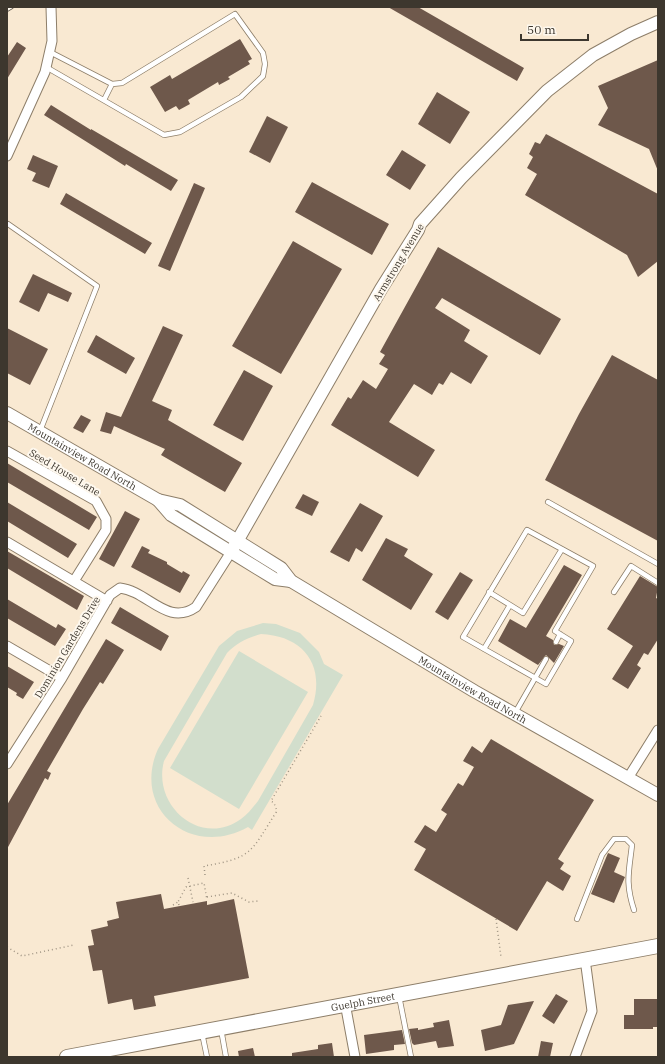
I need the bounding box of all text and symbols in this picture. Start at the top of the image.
scale bar [521,16,588,42]
text: 50 m [527,22,556,37]
street label: Armstrong Avenue [370,221,427,304]
street label: Mountainview Road North [25,420,139,493]
street label: Seed House Lane [27,446,103,499]
street label: Dominion Gardens Drive [32,594,103,701]
street label: Mountainview Road North [416,653,529,727]
street label: Guelph Street [330,989,396,1014]

